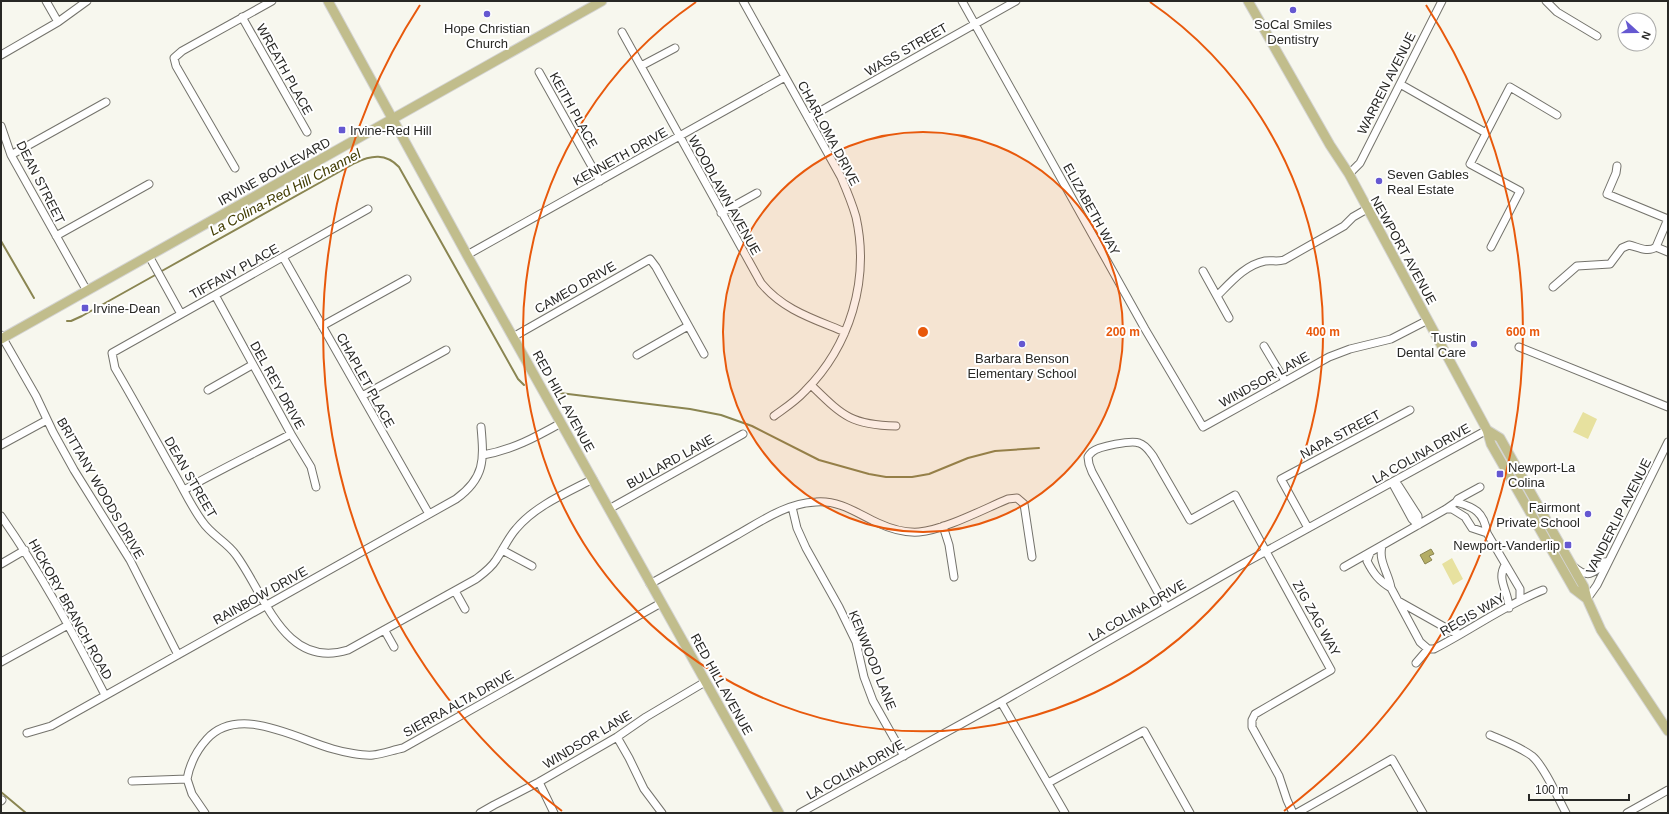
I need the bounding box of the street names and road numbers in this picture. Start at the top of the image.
street label: WASS STREET [862,20,950,79]
street label: WREATH PLACE [253,21,316,118]
street label: WARREN AVENUE [1354,29,1419,137]
street label: KEITH PLACE [547,70,601,151]
street label: CHARLOMA DRIVE [795,78,863,188]
street label: KENNETH DRIVE [570,124,670,189]
street label: WOODLAWN AVENUE [685,133,764,258]
street label: IRVINE BOULEVARD [216,134,333,209]
street label: DEAN STREET [13,138,68,226]
street label: ELIZABETH WAY [1060,161,1123,258]
street label: NEWPORT AVENUE [1368,194,1440,307]
street label: TIFFANY PLACE [187,241,282,302]
street label: CAMEO DRIVE [532,258,619,317]
street label: CHAPLET PLACE [333,330,398,431]
street label: DEL REY DRIVE [247,339,308,432]
street label: RED HILL AVENUE [530,348,598,455]
street label: WINDSOR LANE [1217,348,1312,410]
street label: NAPA STREET [1298,407,1383,462]
street label: BRITTANY WOODS DRIVE [54,415,147,562]
street label: LA COLINA DRIVE [1370,420,1473,487]
street label: BULLARD LANE [624,431,717,492]
street label: DEAN STREET [161,434,220,520]
street label: VANDERLIP AVENUE [1583,456,1654,577]
street label: HICKORY BRANCH ROAD [26,536,116,682]
street label: RAINBOW DRIVE [210,563,310,628]
street label: LA COLINA DRIVE [1086,576,1189,644]
street label: ZIG ZAG WAY [1290,578,1344,659]
street label: REGIS WAY [1437,590,1508,639]
street label: KENWOOD LANE [846,608,900,713]
street label: RED HILL AVENUE [688,631,756,738]
street label: SIERRA ALTA DRIVE [400,667,516,740]
street label: WINDSOR LANE [540,707,634,772]
street label: LA COLINA DRIVE [804,736,907,803]

